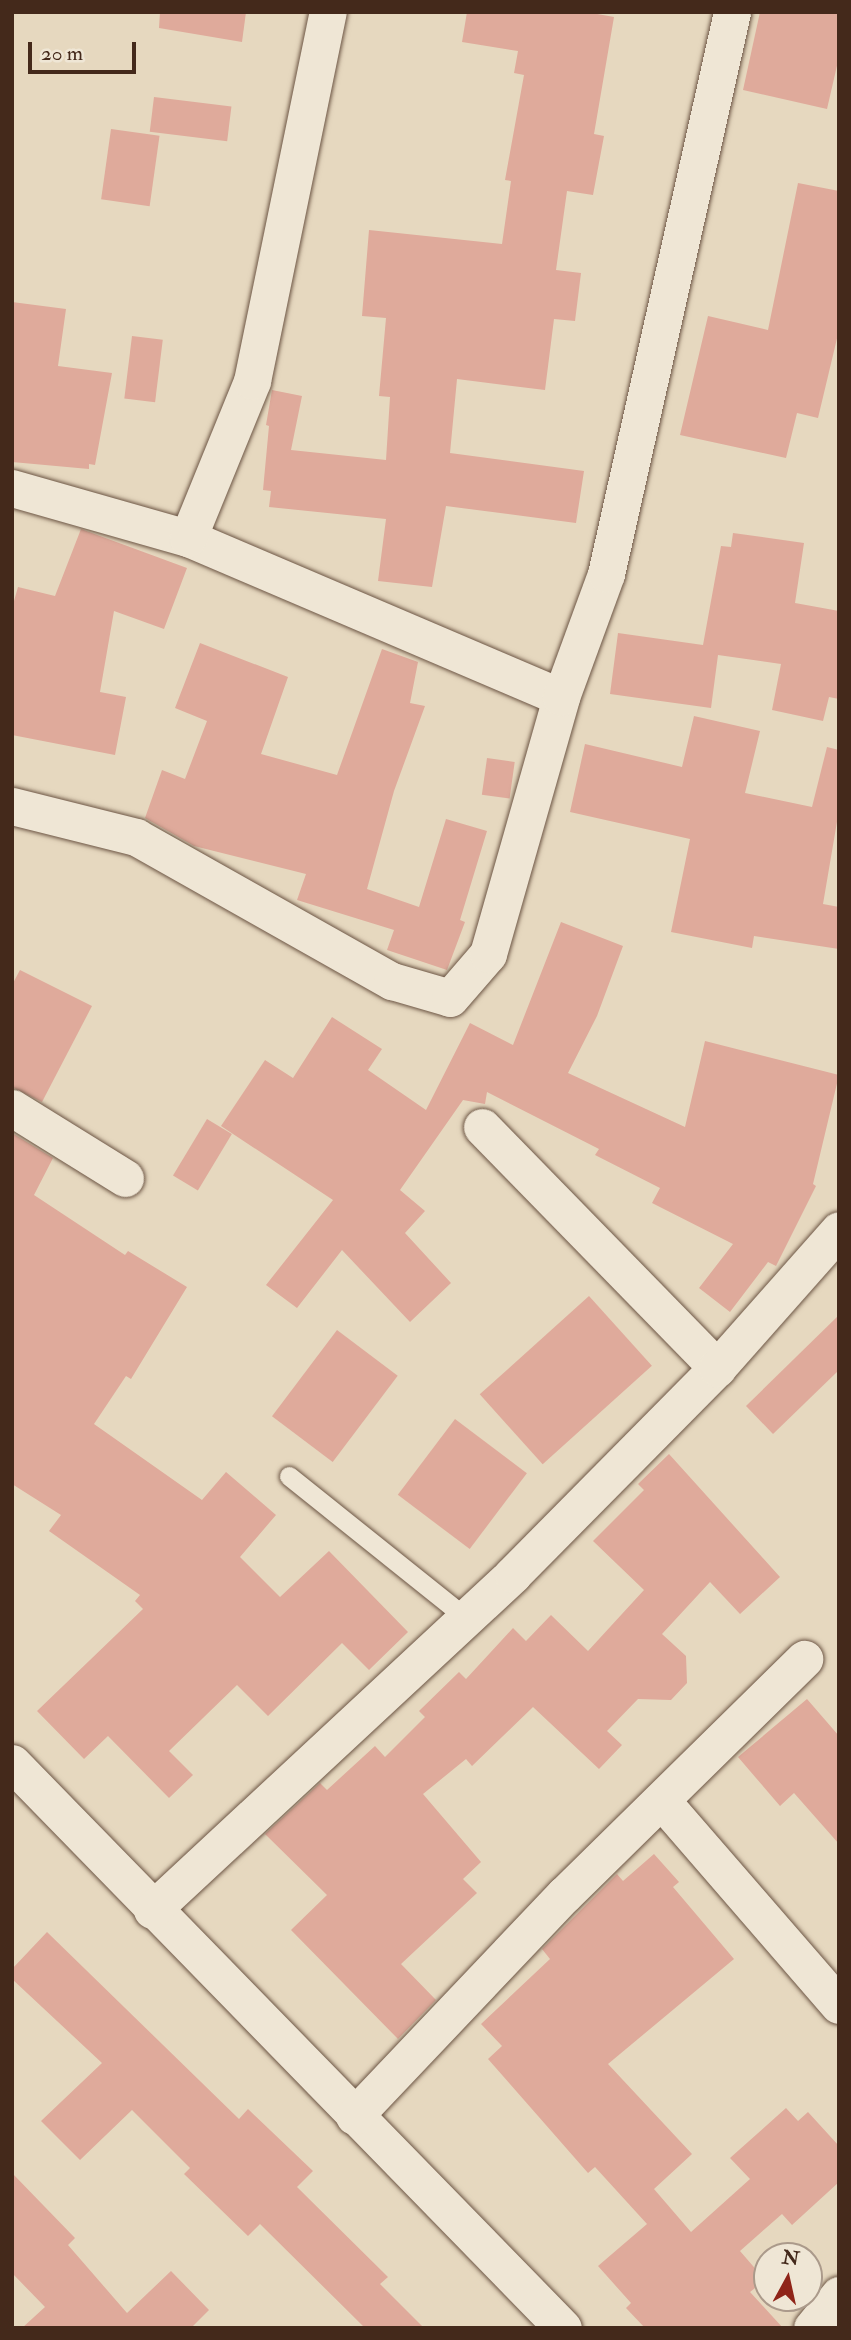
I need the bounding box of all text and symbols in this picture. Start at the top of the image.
scale bar [32,28,140,72]
text: 20 m [41,40,83,67]
north arrow [753,2242,823,2312]
text: N [781,2245,801,2271]

